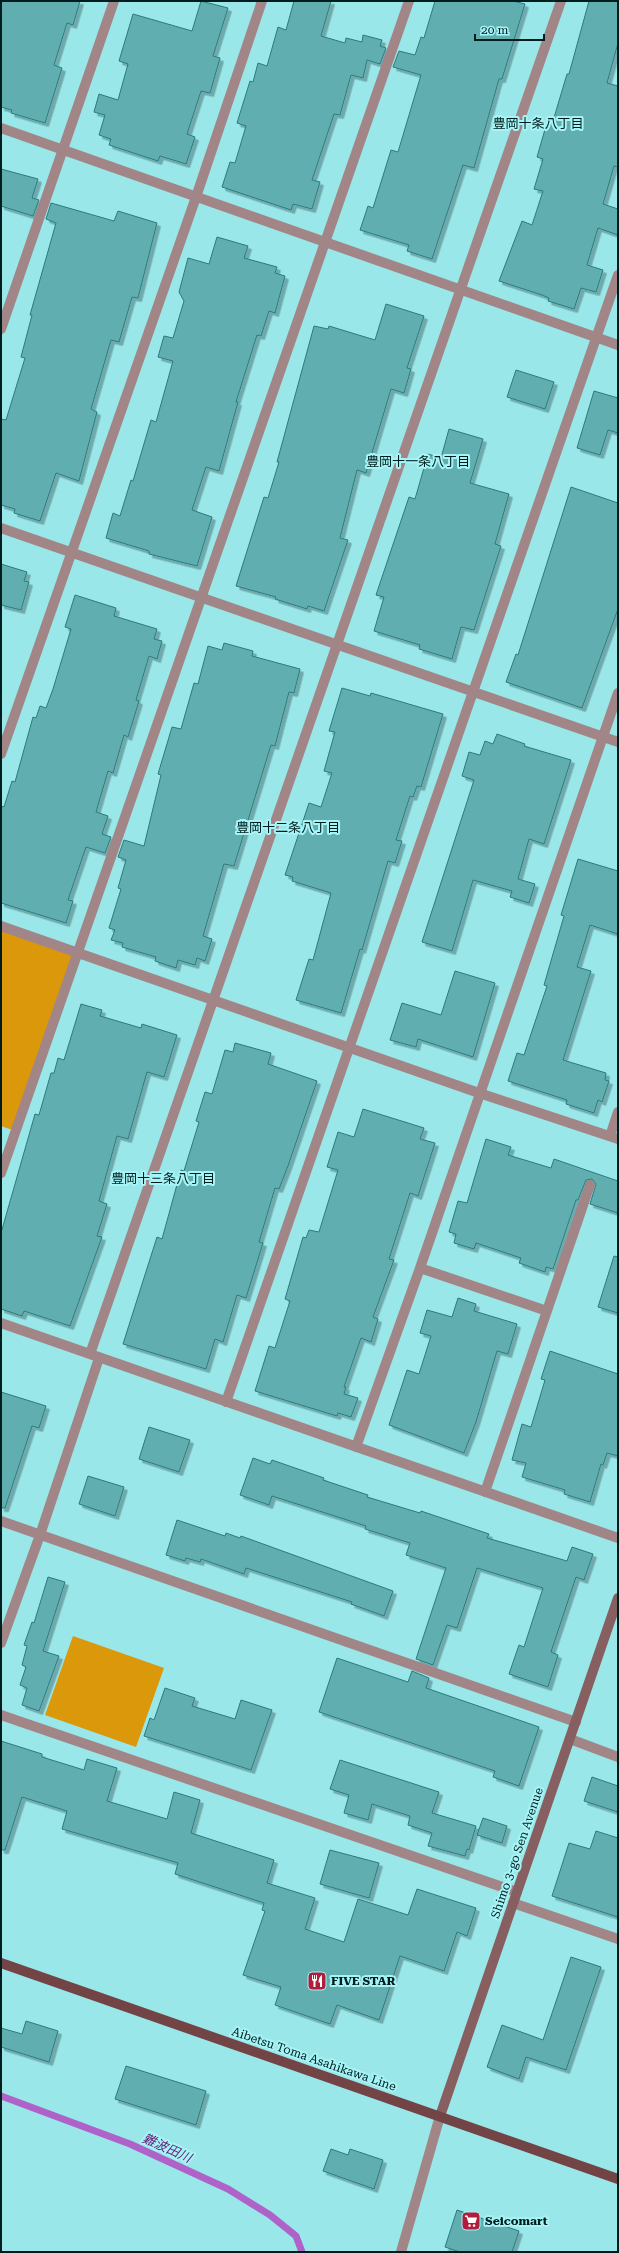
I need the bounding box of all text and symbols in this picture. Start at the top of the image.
scale bar [475,16,544,42]
text: 20 m [481,23,508,37]
district label: 豊岡十条八丁目 [492,116,584,131]
district label: 豊岡十一条八丁目 [366,454,470,469]
district label: 豊岡十二条八丁目 [236,820,340,835]
district label: 豊岡十三条八丁目 [111,1171,215,1186]
street label: Shimo 3-go Sen Avenue [488,1785,546,1920]
restaurant icon: FIVE STAR [306,1970,328,1992]
place label: FIVE STAR [331,1974,396,1988]
street label: Aibetsu Toma Asahikawa Line [230,2024,398,2094]
water label: 難波田川 [140,2131,196,2166]
supermarket icon: Seicomart [460,2210,482,2232]
place label: Seicomart [485,2214,548,2228]

